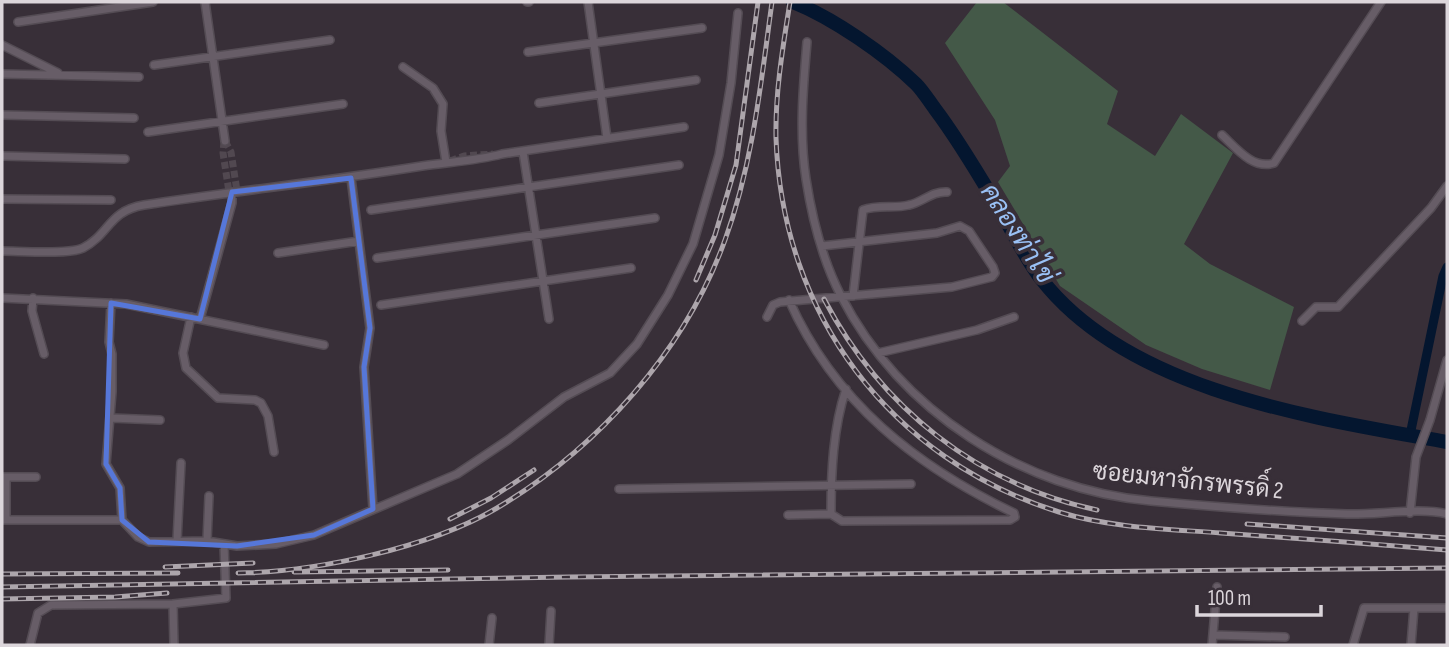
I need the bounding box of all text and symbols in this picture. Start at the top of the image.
water label: คลองท่าไข่ [973,177,1064,292]
street label: ซอยมหาจักรพรรดิ์ 2 [1091,449,1286,505]
scale bar [1197,574,1321,618]
text: 100 m [1208,586,1251,611]

